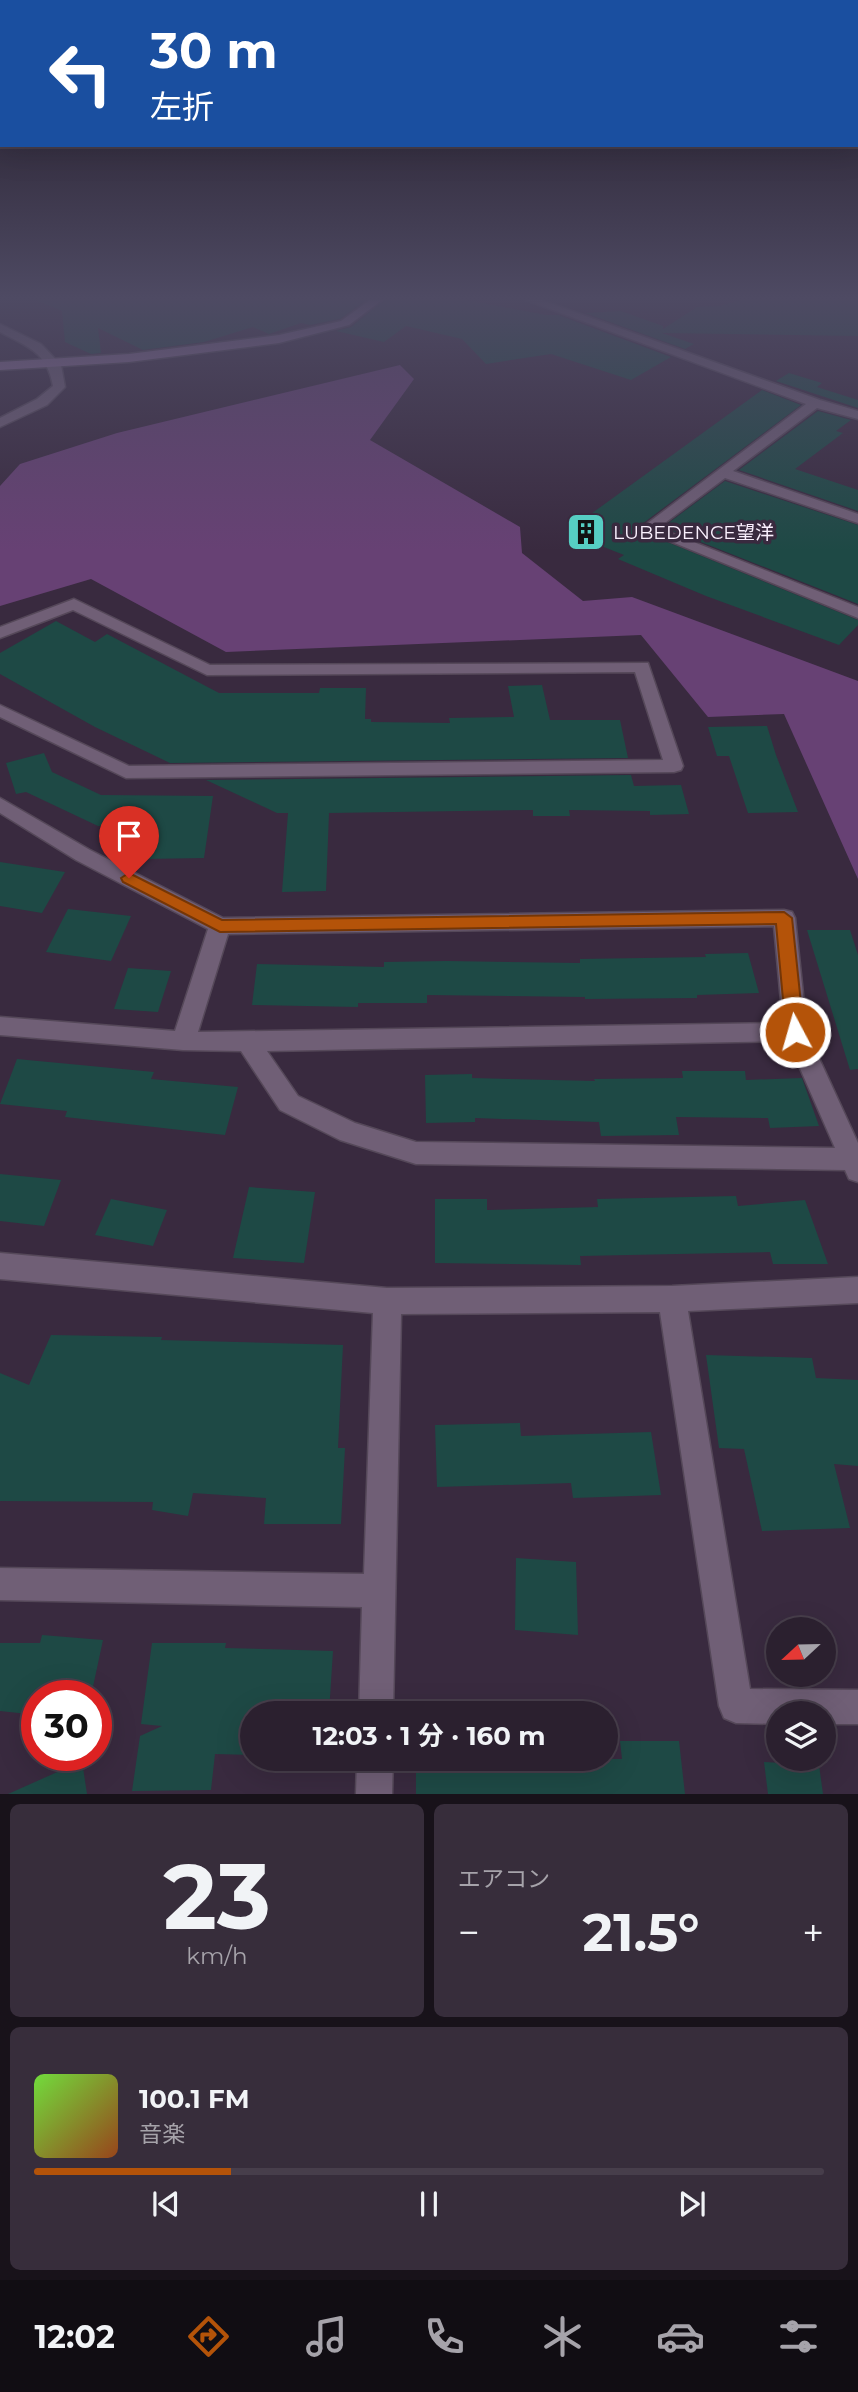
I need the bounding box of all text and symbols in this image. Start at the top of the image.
text: 30 m [150,21,278,80]
icon: left [35,28,126,119]
text: 左折 [150,87,214,126]
building icon: LUBEDENCE望洋 [565,511,607,553]
place label: LUBEDENCE望洋 [613,521,774,544]
pin [99,806,159,878]
icon: arrive [110,817,148,855]
position arrow [758,995,832,1069]
north arrow [766,1617,836,1687]
map controls [766,1617,836,1771]
speed limit sign: 30 [21,1680,112,1771]
button: layers [766,1701,836,1771]
text: 12:03 · 1 分 · 160 m [313,1720,545,1752]
text: 23 [163,1841,271,1952]
text: エアコン [458,1865,550,1893]
text: 21.5° [582,1901,700,1964]
text: − [458,1909,480,1956]
text: + [802,1909,824,1956]
text: km/h [186,1942,248,1970]
text: 100.1 FM [139,2083,250,2115]
text: 音楽 [139,2120,185,2148]
icon: previous [147,2185,185,2223]
icon: pause [410,2185,448,2223]
icon: next [673,2185,711,2223]
icon: directions [184,2312,233,2361]
icon: music [302,2312,351,2361]
icon: phone [420,2312,469,2361]
icon: climate [538,2312,587,2361]
icon: car [656,2312,705,2361]
icon: filters [774,2312,823,2361]
text: 12:02 [35,2317,115,2356]

